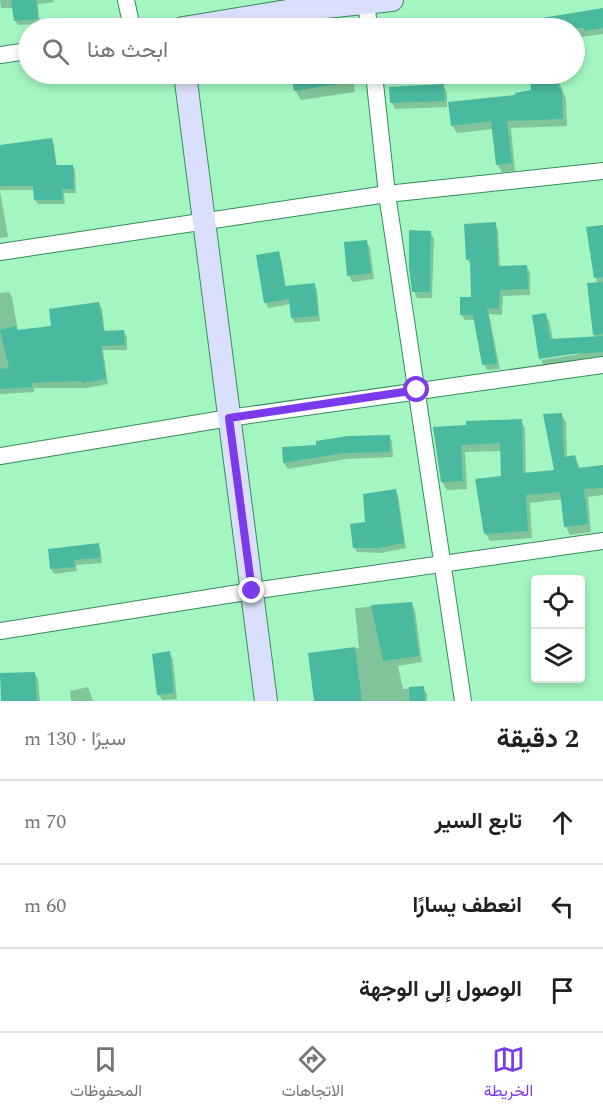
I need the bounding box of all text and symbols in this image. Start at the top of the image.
search box [18,18,585,84]
text: ابحث هنا [87,34,168,67]
icon: search [39,35,72,68]
route start [403,376,429,402]
map controls [531,575,585,683]
button: locate [531,575,585,629]
route end [238,577,264,603]
button: layers [531,629,585,683]
text: 2 دقيقة [497,719,579,759]
text: سيرًا · 130 m [24,724,126,754]
text: تابع السير [434,805,522,838]
icon: ahead [546,806,579,839]
text: 70 m [24,807,66,837]
text: انعطف يسارًا [412,889,522,922]
icon: left [546,890,579,923]
text: 60 m [24,891,66,921]
text: الوصول إلى الوجهة [359,973,522,1006]
icon: arrive [546,974,579,1007]
tab: المحفوظات [70,1043,142,1105]
tab: الاتجاهات [282,1043,344,1105]
tab: الخريطة [484,1043,533,1105]

